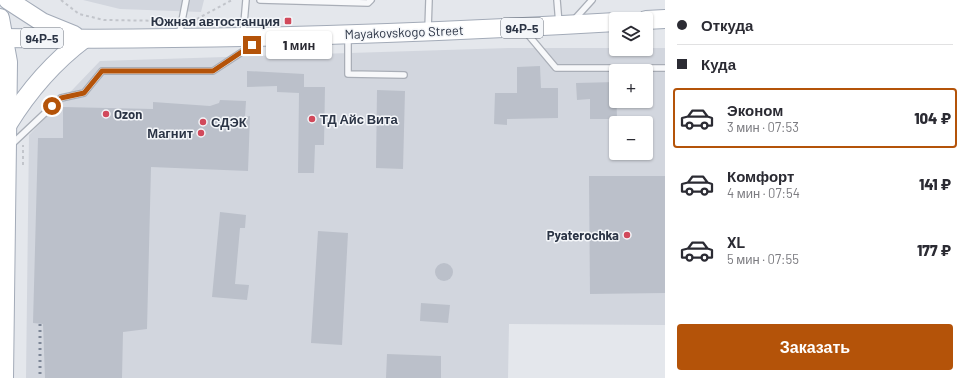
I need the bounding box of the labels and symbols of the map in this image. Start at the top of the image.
place label: Южная автостанция [151,13,280,29]
marker: Южная автостанция [283,16,293,26]
road number: 94Р-5 [501,18,543,38]
street label: Mayakovskogo Street [344,22,464,42]
road number: 94Р-5 [21,28,63,48]
callout: 1 мин [266,31,332,59]
route end [243,36,261,54]
route start [43,97,61,115]
place label: Ozon [114,106,142,122]
marker: Ozon [101,109,111,119]
place label: ТД Айс Вита [320,111,398,127]
place label: СДЭК [211,114,247,130]
marker: ТД Айс Вита [307,114,317,124]
marker: СДЭК [198,117,208,127]
place label: Магнит [147,125,193,141]
marker: Магнит [196,128,206,138]
place label: Pyaterochka [547,227,619,243]
marker: Pyaterochka [622,230,632,240]

